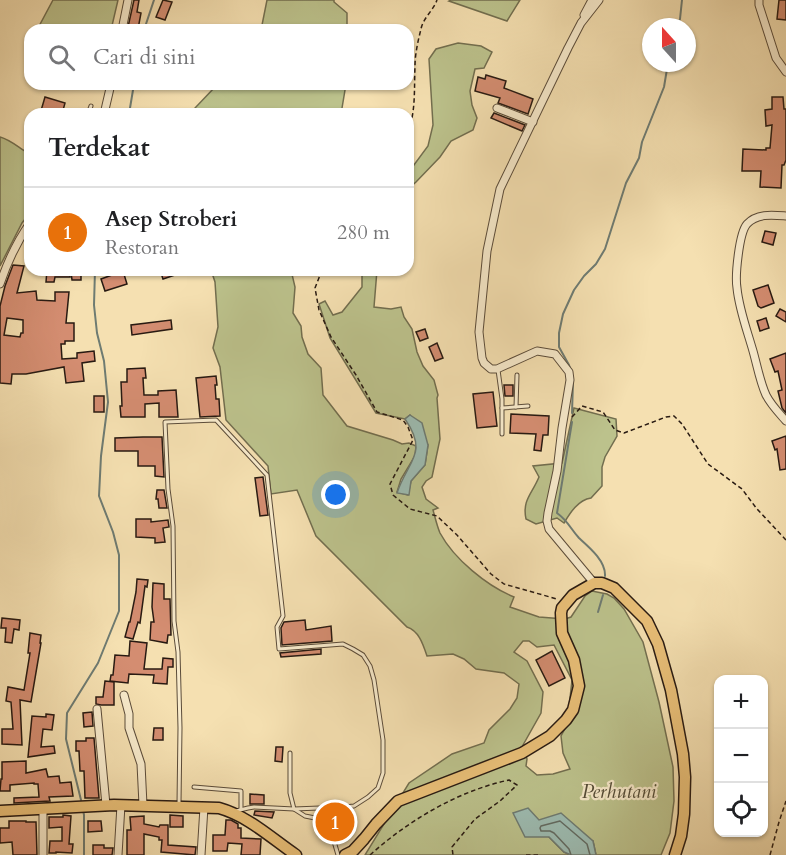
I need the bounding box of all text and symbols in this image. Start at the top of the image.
north arrow [642,18,696,72]
search box [24,24,414,90]
icon: search [45,41,78,74]
text: Cari di sini [93,42,196,72]
text: Terdekat [48,130,150,165]
text: Asep Stroberi [105,204,237,234]
text: 1 [62,219,73,246]
text: 280 m [337,219,390,246]
text: Restoran [105,234,179,261]
your location [321,480,350,509]
map controls [714,675,768,837]
button: + [714,675,768,729]
button: − [714,729,768,783]
park label: Perhutani [582,778,657,805]
button: locate [714,783,768,837]
pin: 1 [316,800,354,844]

